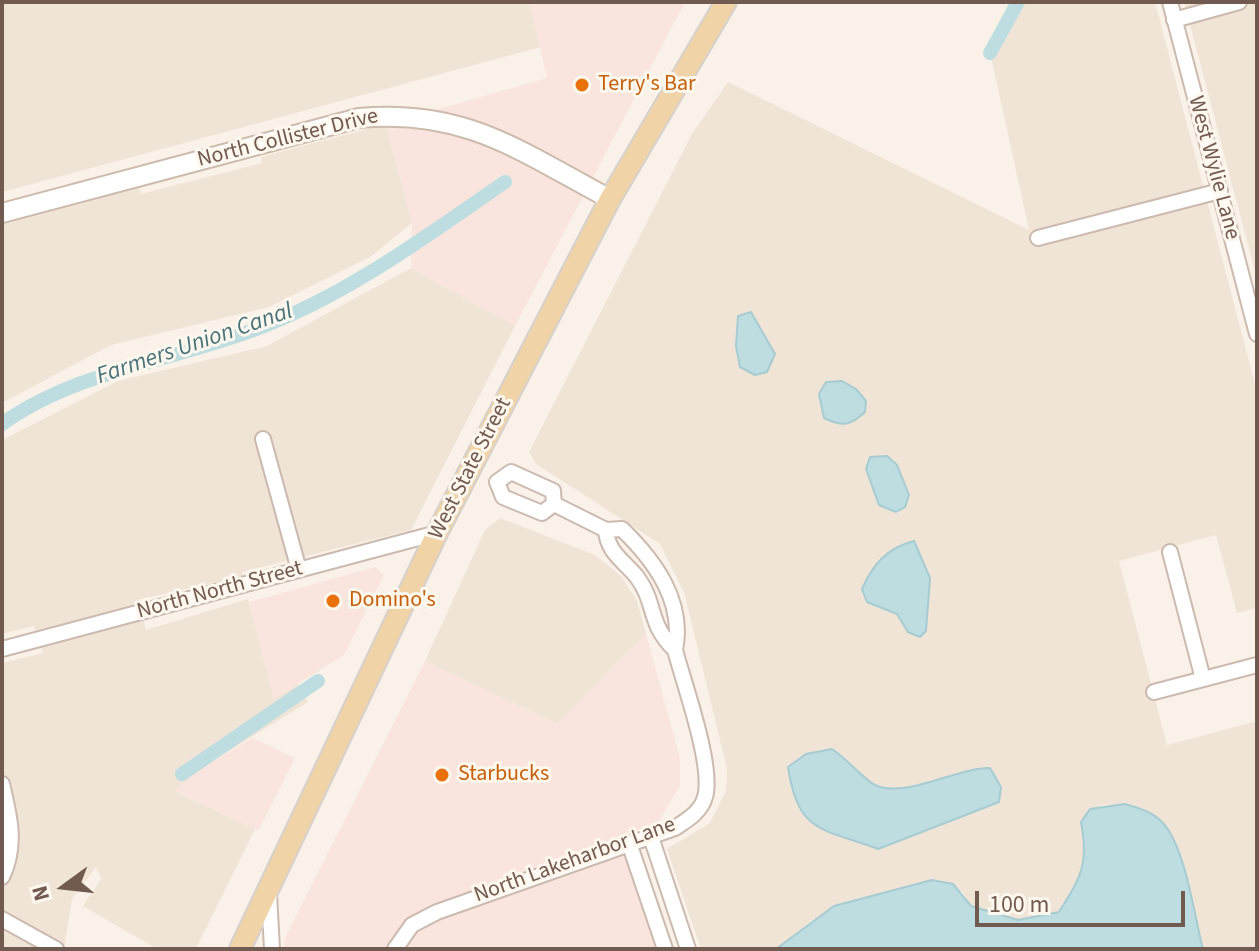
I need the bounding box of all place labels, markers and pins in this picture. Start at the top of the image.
place label: Terry's Bar [598,72,696,98]
marker: Terry's Bar [573,76,591,94]
place label: Domino's [349,588,436,614]
marker: Domino's [324,592,342,610]
place label: Starbucks [458,762,549,788]
marker: Starbucks [433,766,451,784]

